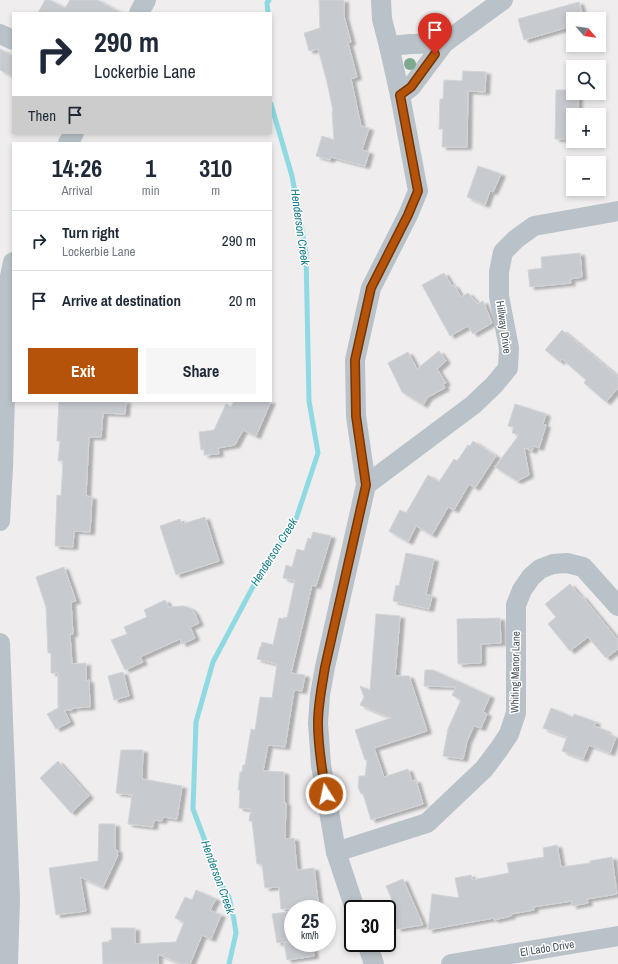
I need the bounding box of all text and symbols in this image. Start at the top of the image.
north arrow [566,12,606,52]
map controls [566,12,606,196]
pin [418,13,452,54]
icon: arrive [424,19,446,41]
text: 290 m [94,23,159,61]
icon: right [28,28,80,80]
text: Lockerbie Lane [94,59,196,84]
button: search [566,60,606,100]
icon: arrive [64,104,86,126]
text: Then [28,105,56,126]
button: + [566,108,606,148]
text: 14:26 [52,152,102,184]
text: 1 [145,152,156,184]
text: 310 [199,152,232,184]
button: − [566,156,606,196]
text: Arrival [62,182,92,199]
text: min [142,182,160,199]
text: m [211,182,220,199]
water label: Henderson Creek [287,188,313,267]
text: Turn right [62,222,119,243]
icon: right [28,230,50,252]
text: 290 m [222,230,256,251]
text: Lockerbie Lane [62,243,136,260]
icon: arrive [28,290,50,312]
text: Arrive at destination [62,290,181,311]
text: 20 m [229,290,256,311]
street label: Hillway Drive [493,300,515,354]
button: Exit [28,348,138,394]
button: Share [146,348,256,394]
water label: Henderson Creek [247,514,302,589]
street label: Whiting Manor Lane [507,631,523,713]
position arrow [305,773,347,815]
water label: Henderson Creek [197,838,239,917]
speed limit sign: 30 [344,900,396,952]
text: 25 [301,907,319,934]
text: km/h [301,929,319,942]
street label: El Lado Drive [519,937,575,959]

